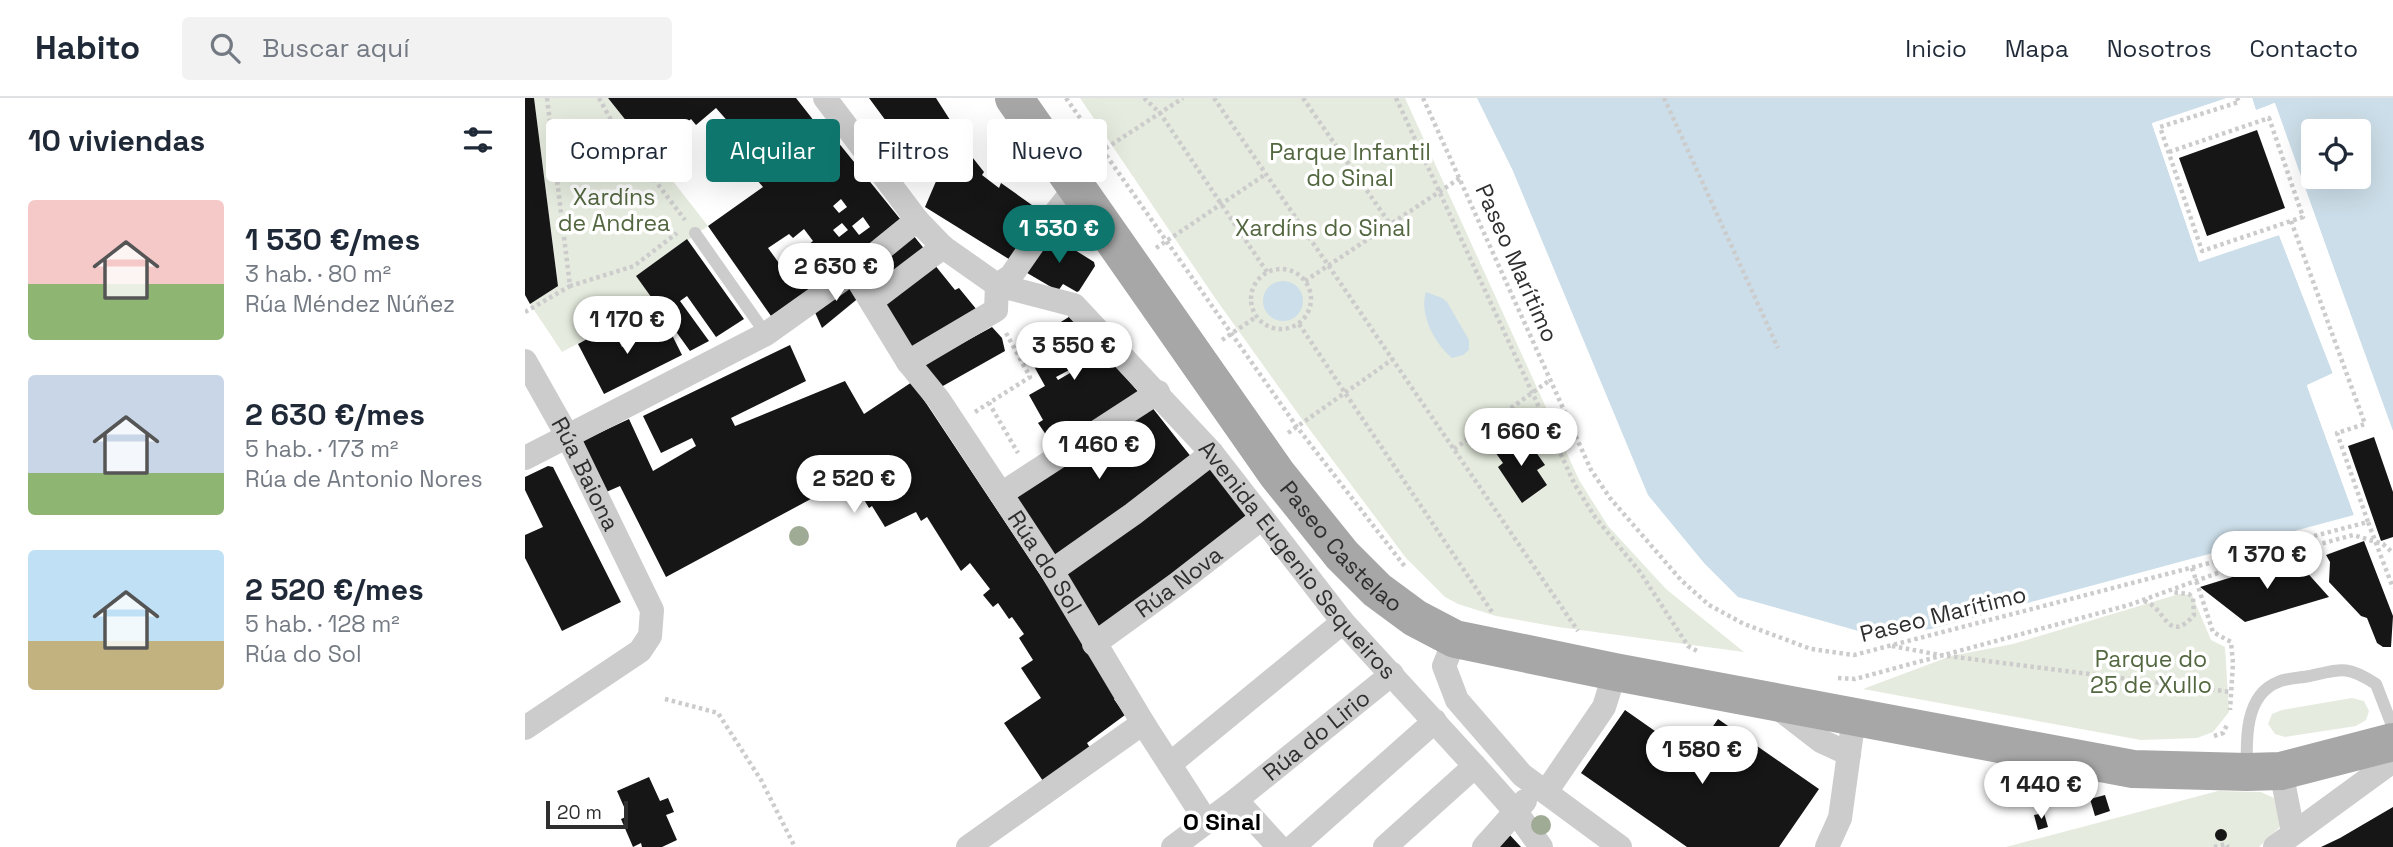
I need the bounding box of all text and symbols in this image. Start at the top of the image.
search box [182,17,672,80]
text: Habito [35,27,140,69]
icon: search [206,29,244,67]
text: Buscar aquí [262,31,410,65]
text: Inicio [1905,33,1967,64]
text: Mapa [2005,33,2069,64]
text: Nosotros [2107,33,2212,64]
text: Contacto [2250,33,2358,64]
chip: Comprar [546,119,692,182]
chip: Alquilar [706,119,840,182]
chip: Filtros [854,119,973,182]
chip: Nuevo [987,119,1107,182]
map controls [2301,119,2371,189]
button: locate [2301,119,2371,189]
text: 10 viviendas [28,121,205,160]
icon: filters [459,121,497,159]
park label: Parque Infantil do Sinal [1269,137,1431,193]
street label: Paseo Marítimo [1469,179,1565,347]
park label: Xardíns de Andrea [558,182,670,238]
pin: 1 530 € [994,206,1124,265]
text: 1 530 € [1019,213,1099,243]
park label: Xardíns do Sinal [1235,213,1411,243]
text: 1 530 €/mes [245,220,420,259]
icon: home [84,228,168,312]
pin: 2 630 € [771,244,901,303]
text: 2 630 € [794,251,878,281]
text: 3 hab. · 80 m² [245,259,391,289]
text: Rúa Méndez Núñez [245,289,455,319]
pin: 1 170 € [562,296,692,356]
text: 1 170 € [589,304,665,334]
pin: 3 550 € [1009,322,1139,382]
text: 3 550 € [1032,330,1116,360]
text: 2 630 €/mes [245,395,425,434]
icon: home [84,403,168,487]
pin: 1 660 € [1456,408,1586,468]
street label: Rúa Baiona [545,411,626,536]
text: 1 660 € [1480,416,1562,446]
pin: 1 460 € [1034,422,1164,481]
text: 1 460 € [1058,429,1140,459]
street label: Avenida Eugenio Sequeiros [1192,433,1403,686]
text: 5 hab. · 173 m² [245,434,398,464]
pin: 2 520 € [789,456,919,515]
text: 2 520 € [812,463,896,493]
text: Rúa de Antonio Nores [245,464,483,494]
street label: Paseo Castelao [1273,474,1409,619]
street label: Rúa do Sol [1001,504,1089,619]
pin: 1 370 € [2202,532,2332,591]
street label: Rúa Nova [1129,539,1229,625]
text: 1 370 € [2227,539,2307,569]
text: 2 520 €/mes [245,570,424,609]
icon: home [84,578,168,662]
street label: Paseo Marítimo [1857,579,2029,649]
text: 5 hab. · 128 m² [245,609,400,639]
text: Rúa do Sol [245,639,362,669]
park label: Parque do 25 de Xullo [2090,644,2212,700]
street label: Rúa do Lirio [1257,683,1376,787]
pin: 1 580 € [1637,726,1767,786]
text: 1 580 € [1662,734,1742,764]
pin: 1 440 € [1976,762,2106,821]
text: 1 440 € [2000,769,2082,799]
scale bar [546,798,628,830]
text: 20 m [557,800,602,825]
district label: O Sinal [1183,806,1261,837]

